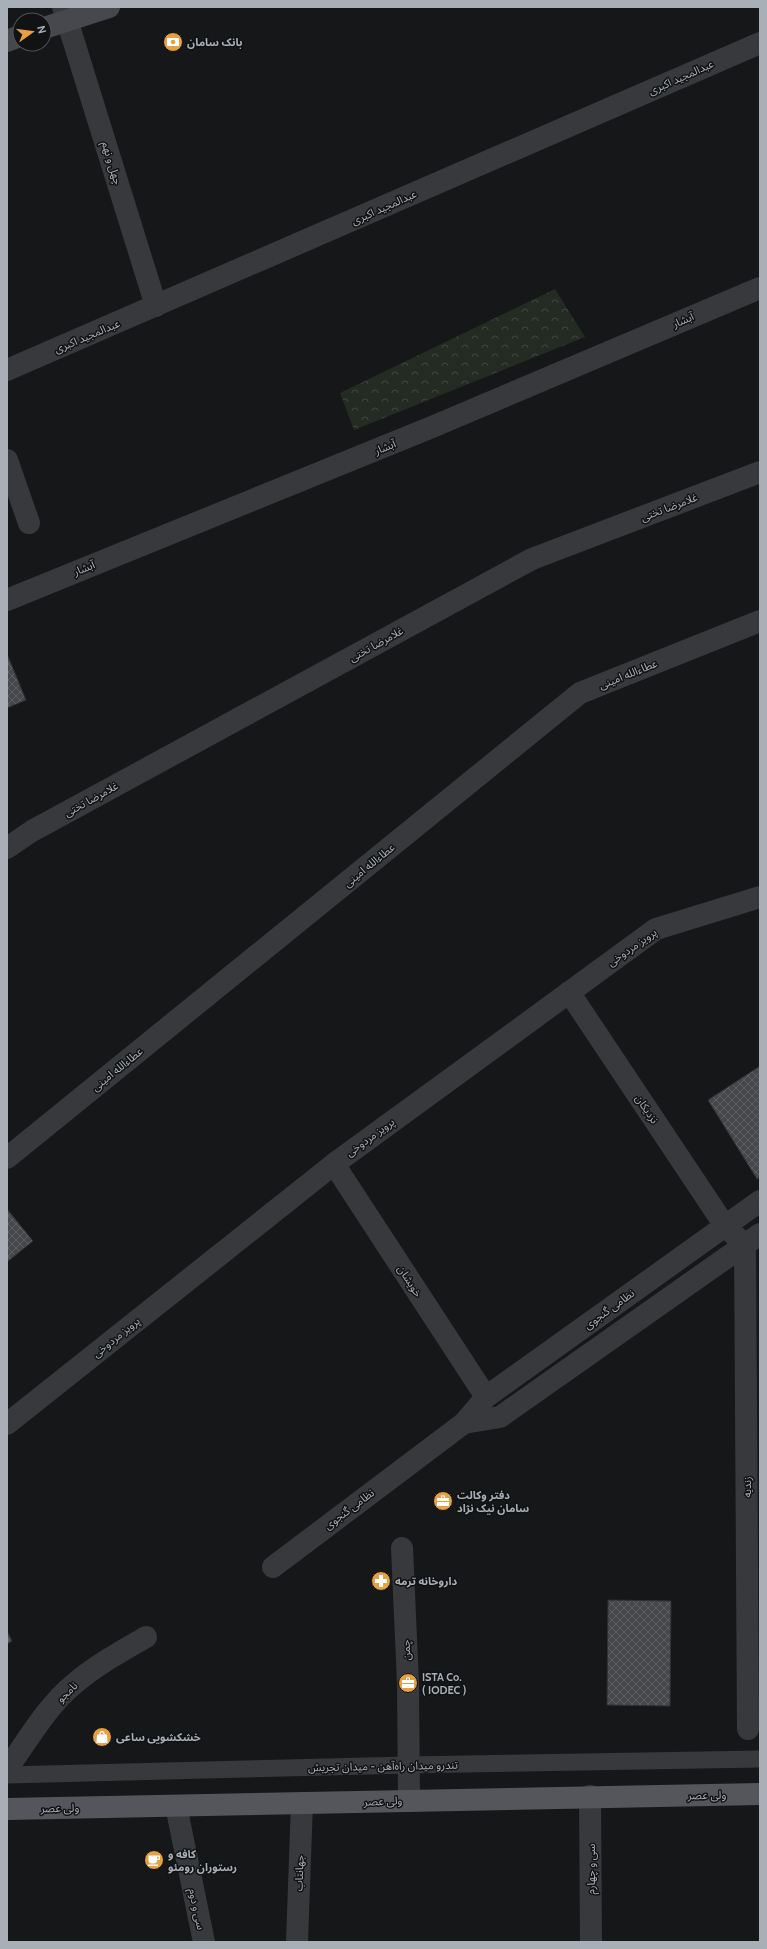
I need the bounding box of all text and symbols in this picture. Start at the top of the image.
north arrow [12,12,52,52]
text: N [34,24,49,35]
bank icon: بانک سامان [162,31,184,53]
place label: بانک سامان [187,35,242,49]
street label: عبدالمجید اکبری [646,56,716,98]
street label: چهل و نهم [97,140,125,187]
street label: عبدالمجید اکبری [349,186,419,228]
street label: آبشار [669,309,697,331]
street label: عبدالمجید اکبری [52,316,122,356]
street label: آبشار [371,436,399,458]
street label: غلامرضا تختی [638,490,700,524]
street label: آبشار [70,557,98,579]
street label: غلامرضا تختی [346,623,406,665]
street label: عطاءالله امینی [597,656,660,692]
street label: غلامرضا تختی [61,778,121,820]
street label: عطاءالله امینی [340,840,398,890]
street label: پرویز مردوخی [605,925,660,970]
street label: عطاءالله امینی [88,1044,146,1094]
street label: نزدیکان [632,1092,662,1126]
street label: پرویز مردوخی [343,1115,398,1160]
street label: خویشان [395,1262,426,1300]
street label: نظامی گنجوی [581,1286,637,1332]
street label: پرویز مردوخی [89,1314,143,1361]
street label: زندیه [740,1476,754,1498]
street label: نظامی گنجوی [321,1486,377,1532]
place label: دفتر وکالت سامان نیک نژاد [457,1488,529,1515]
office icon: دفتر وکالت سامان نیک نژاد [432,1490,454,1512]
pharmacy icon: داروخانه ترمه [370,1570,392,1592]
place label: داروخانه ترمه [395,1574,457,1588]
street label: چمن [399,1639,414,1661]
place label: ISTA Co. ( IODEC ) [422,1670,466,1697]
office icon: ISTA Co. ( IODEC ) [397,1672,419,1694]
street label: نامجو [53,1679,81,1705]
shop icon: خشکشویی ساعی [91,1726,113,1748]
place label: خشکشویی ساعی [116,1730,201,1744]
street label: تندرو میدان راه‌آهن - میدان تجریش [308,1758,458,1774]
street label: ولی عصر [687,1788,727,1802]
street label: ولی عصر [362,1793,403,1809]
street label: ولی عصر [40,1801,80,1815]
street label: سی و چهارم [584,1843,599,1894]
place label: کافه و رستوران رومئو [168,1847,237,1874]
cafe icon: کافه و رستوران رومئو [143,1849,165,1871]
street label: جهانتاب [291,1854,307,1891]
street label: سی و دوم [185,1887,208,1932]

